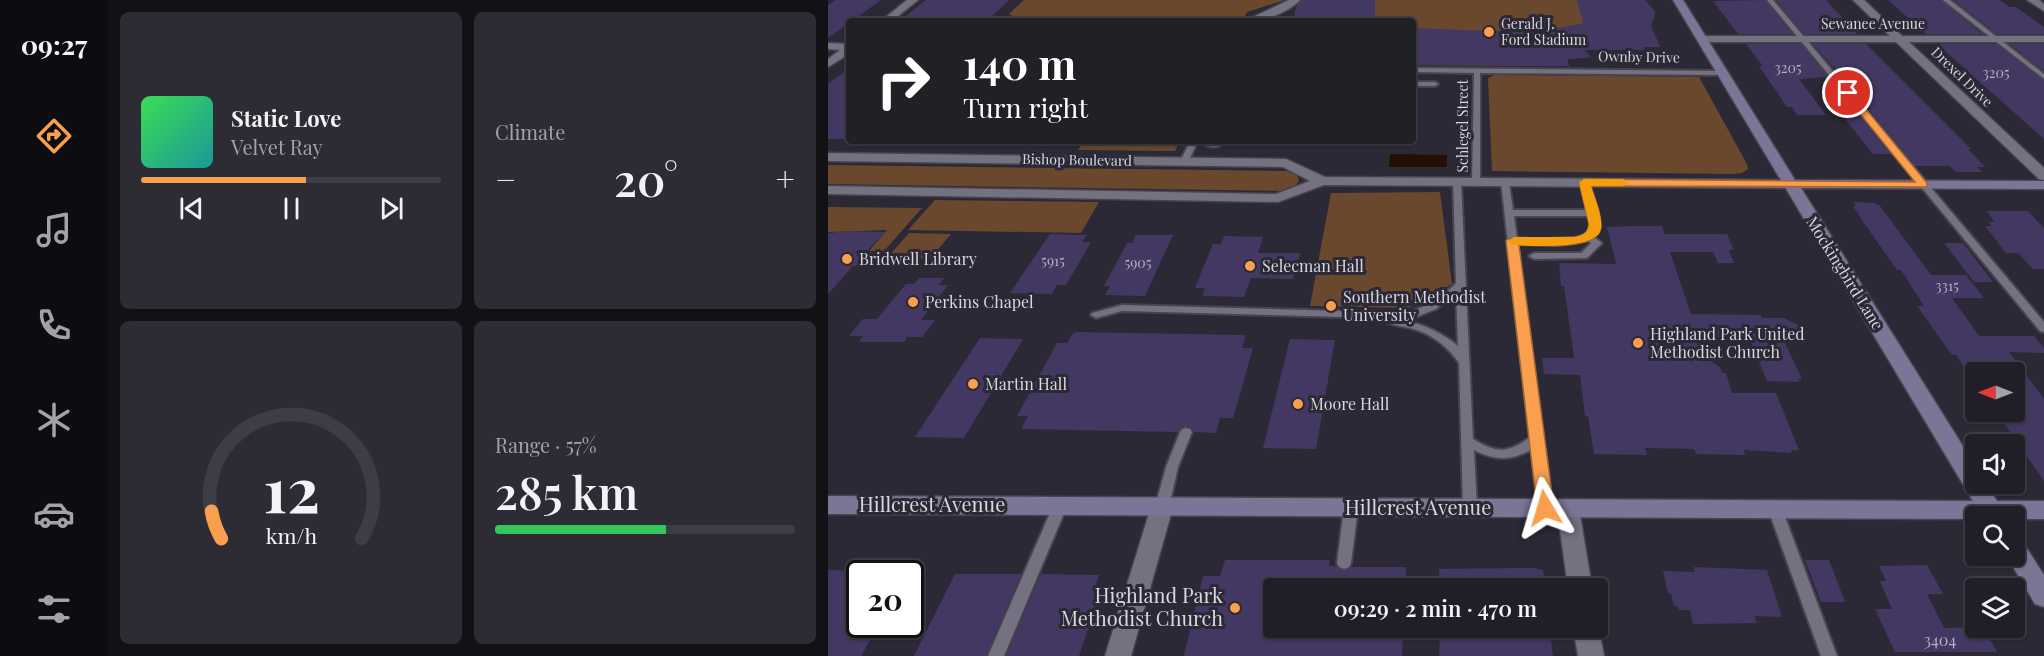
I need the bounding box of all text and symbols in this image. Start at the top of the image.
place label: Gerald J. Ford Stadium [1501,14,1587,49]
street label: Sewanee Avenue [1821,14,1925,33]
marker: Gerald J. Ford Stadium [1482,25,1496,39]
text: 09:27 [21,26,87,62]
text: 140 m [963,35,1076,91]
icon: right [864,42,942,120]
street label: Drexel Drive [1927,42,1997,111]
street label: Ownby Drive [1598,46,1680,67]
house number: 3205 [1774,58,1802,77]
house number: 3205 [1982,63,2010,82]
pin [1822,67,1873,118]
icon: arrive [1831,76,1864,109]
street label: Schlegel Street [1453,78,1472,172]
text: Turn right [963,89,1088,125]
text: Static Love [231,103,341,133]
icon: directions [33,115,75,157]
text: Climate [495,118,565,145]
text: Velvet Ray [231,133,323,160]
text: 20° [614,148,678,208]
street label: Bishop Boulevard [1022,149,1132,170]
text: − [495,156,516,200]
text: + [776,156,795,200]
icon: previous [175,192,208,225]
icon: pause [275,192,308,225]
icon: next [375,192,408,225]
icon: music [33,209,75,251]
street label: Mockingbird Lane [1802,212,1889,334]
place label: Bridwell Library [859,248,977,269]
house number: 5915 [1041,251,1065,270]
marker: Bridwell Library [840,252,854,266]
house number: 5905 [1124,253,1152,272]
place label: Selecman Hall [1262,255,1364,276]
marker: Selecman Hall [1243,259,1257,273]
house number: 3315 [1935,276,1959,295]
place label: Southern Methodist University [1343,286,1486,325]
place label: Perkins Chapel [925,291,1034,312]
marker: Perkins Chapel [906,295,920,309]
marker: Southern Methodist University [1324,299,1338,313]
icon: phone [33,304,75,346]
place label: Highland Park United Methodist Church [1650,323,1805,362]
marker: Highland Park United Methodist Church [1631,336,1645,350]
north arrow [1965,362,2025,422]
map controls [1965,362,2025,638]
place label: Martin Hall [985,373,1067,394]
marker: Martin Hall [966,377,980,391]
place label: Moore Hall [1310,393,1390,414]
marker: Moore Hall [1291,397,1305,411]
icon: climate [33,399,75,441]
text: Range · 57% [495,431,597,458]
button: sound [1965,434,2025,494]
text: 12 [263,445,319,529]
text: 285 km [495,461,638,521]
position arrow [1513,476,1577,540]
street label: Hillcrest Avenue [859,490,1005,517]
icon: car [33,493,75,535]
street label: Hillcrest Avenue [1345,493,1491,520]
button: search [1965,506,2025,566]
text: km/h [265,522,317,550]
speed limit sign: 20 [846,560,924,638]
button: layers [1965,578,2025,638]
place label: Highland Park Methodist Church [1061,581,1223,631]
icon: filters [33,588,75,630]
text: 09:29 · 2 min · 470 m [1334,593,1537,623]
marker: Highland Park Methodist Church [1228,601,1242,615]
house number: 3404 [1924,629,1956,650]

